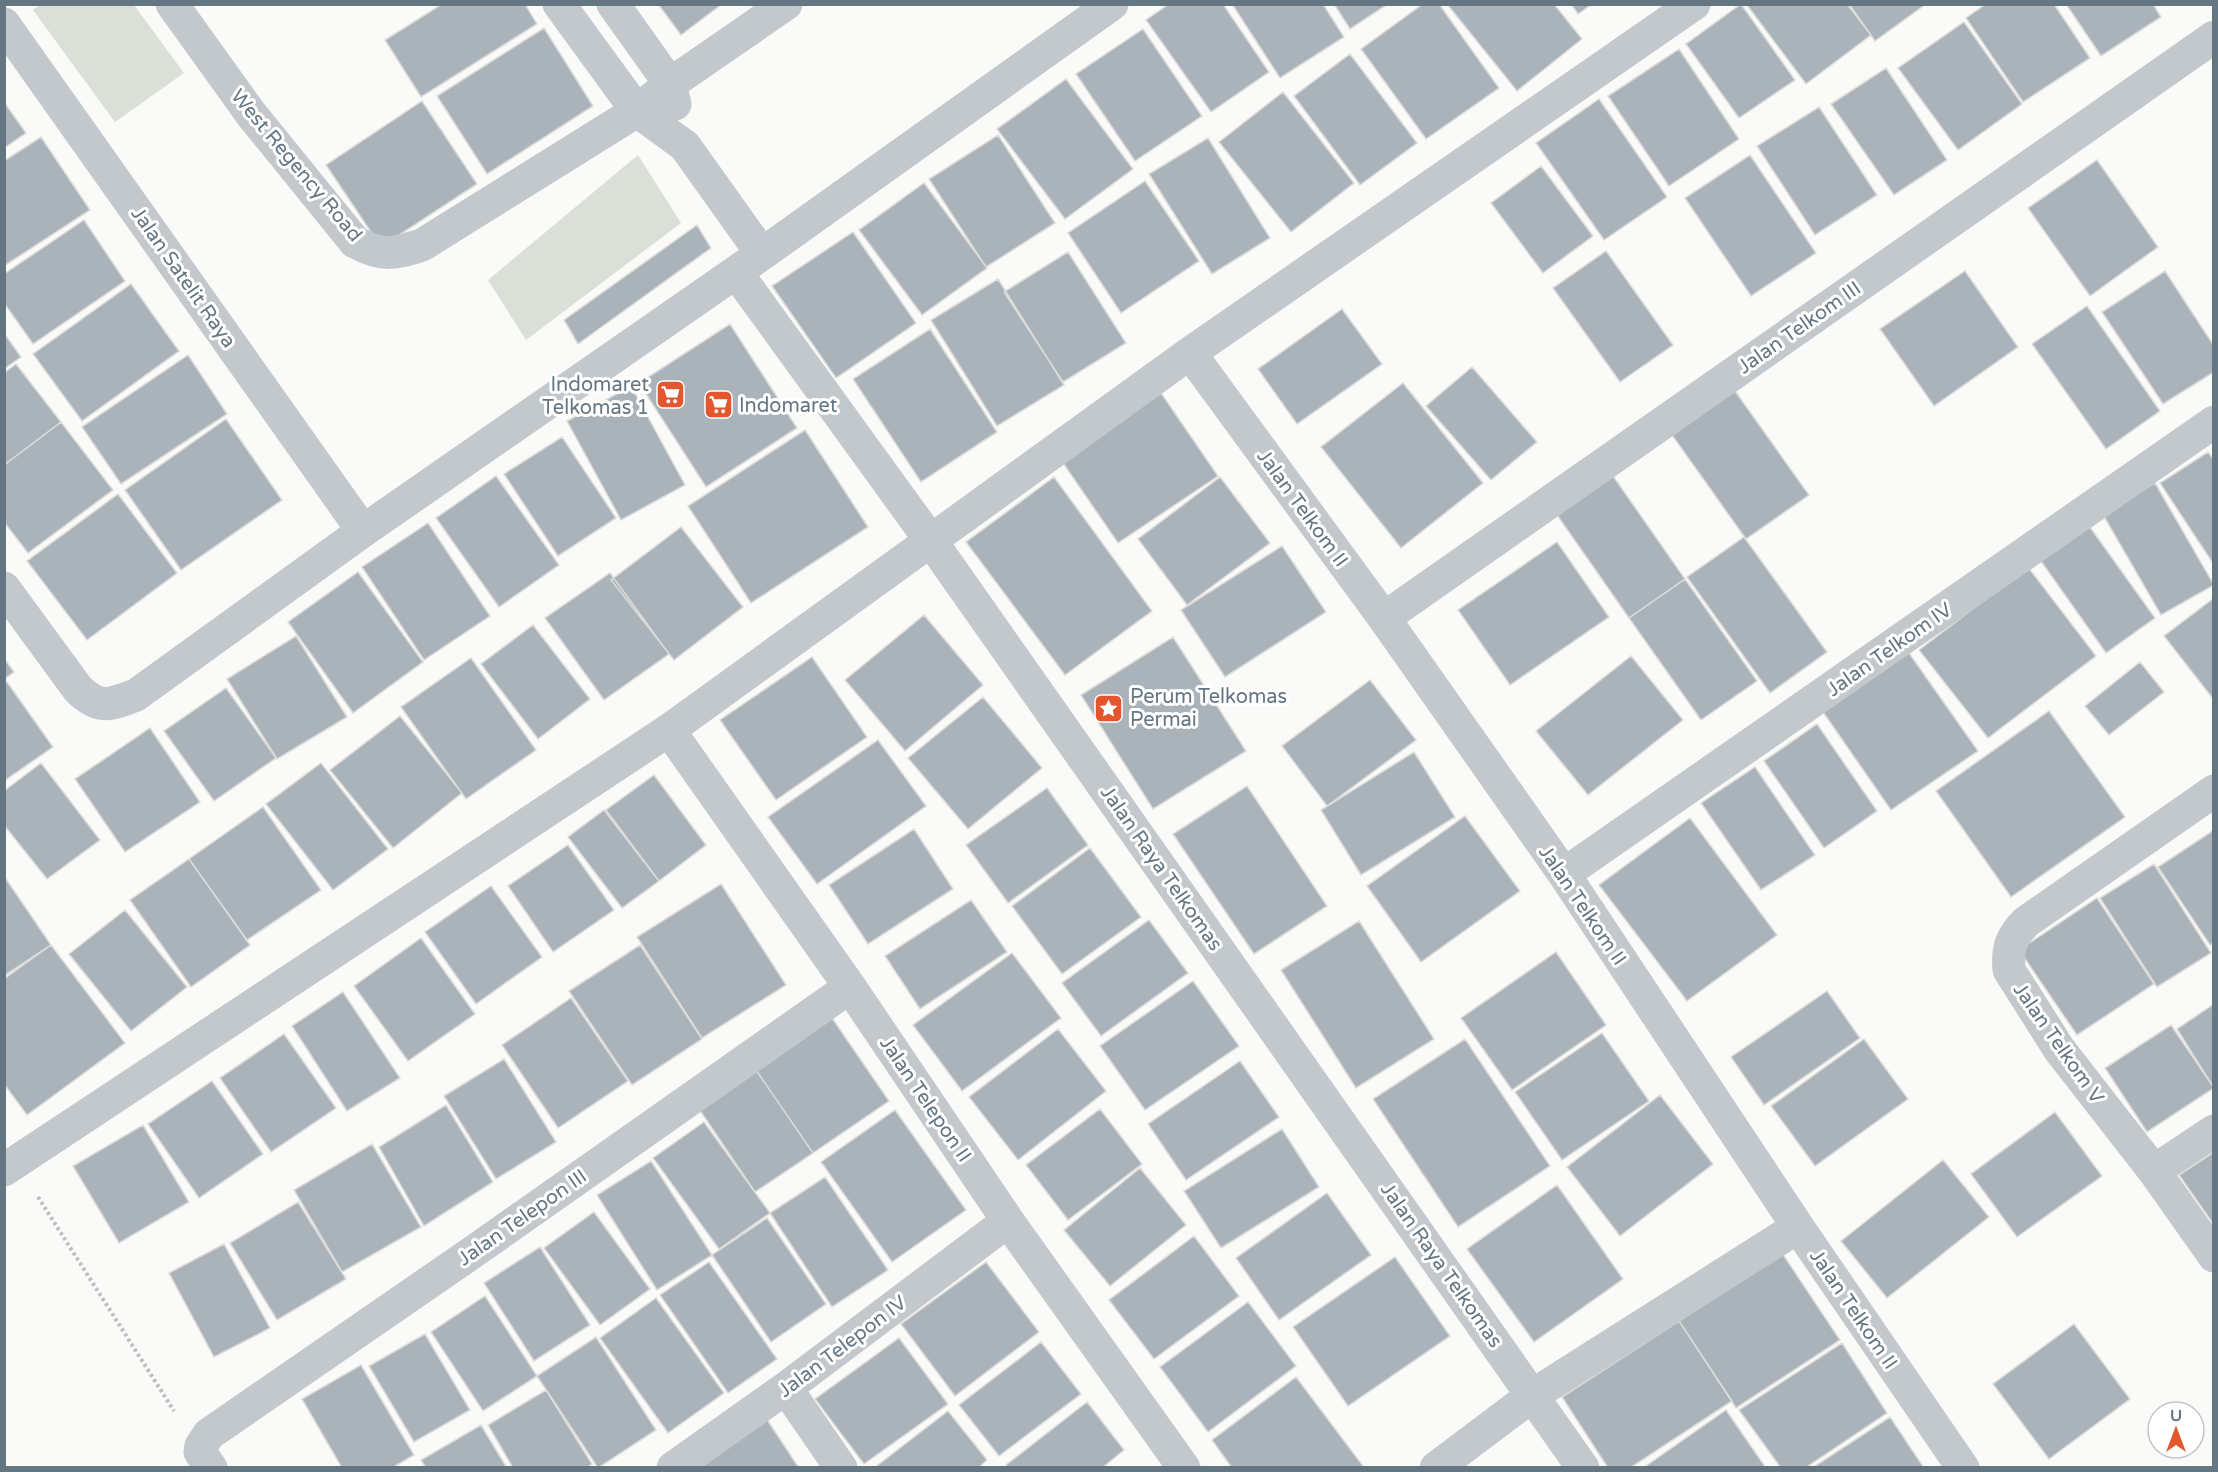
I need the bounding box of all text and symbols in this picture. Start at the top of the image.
street label: West Regency Road [225,85,367,247]
street label: Jalan Satelit Raya [126,203,241,353]
street label: Jalan Telkom III [1733,276,1866,379]
place label: Indomaret Telkomas 1 [542,373,649,420]
supermarket icon: Indomaret Telkomas 1 [654,379,686,411]
supermarket icon: Indomaret [702,389,734,421]
place label: Indomaret [739,394,838,418]
street label: Jalan Telkom II [1252,445,1353,572]
street label: Jalan Telkom IV [1822,598,1957,702]
place label: Perum Telkomas Permai [1130,685,1287,732]
place icon: Perum Telkomas Permai [1093,692,1125,724]
street label: Jalan Raya Telkomas [1095,781,1227,956]
street label: Jalan Telkom II [1533,841,1631,970]
street label: Jalan Telkom V [2008,979,2109,1109]
street label: Jalan Telepon II [874,1032,976,1167]
street label: Jalan Telepon III [453,1164,592,1271]
street label: Jalan Raya Telkomas [1375,1178,1507,1353]
street label: Jalan Telkom II [1804,1245,1902,1374]
street label: Jalan Telepon IV [774,1291,912,1403]
north arrow [2146,1400,2206,1460]
text: U [2170,1406,2182,1426]

